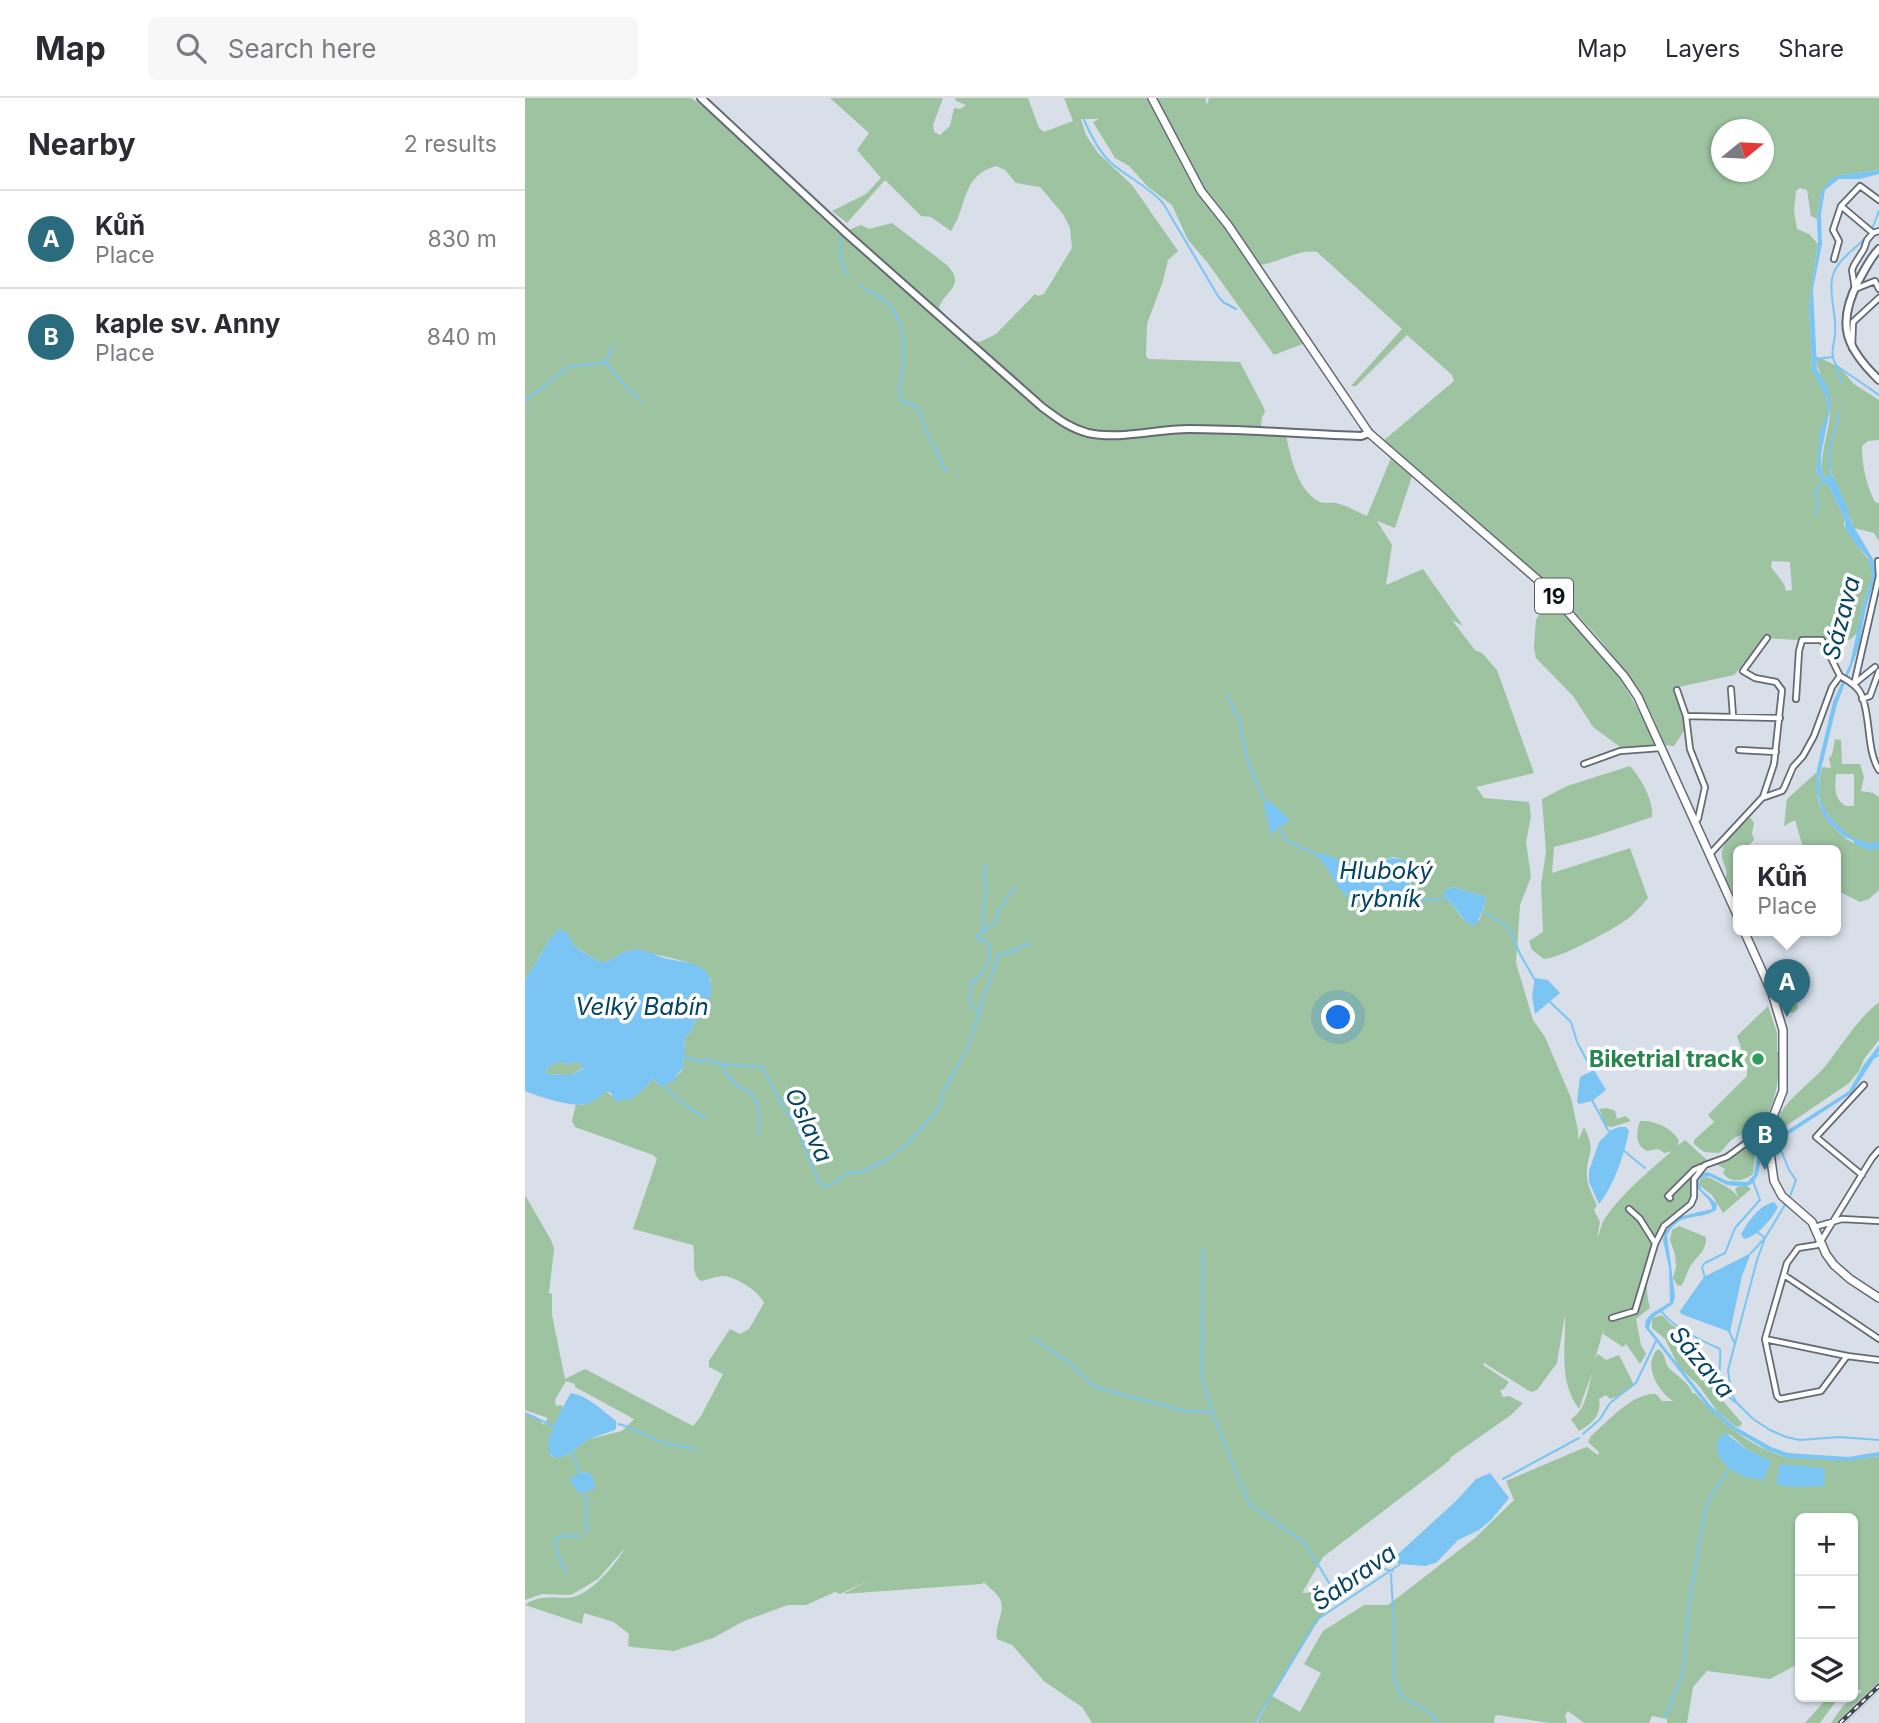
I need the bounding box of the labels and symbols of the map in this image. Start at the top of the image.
north arrow [1711,119,1774,182]
water label: Sázava [1816,573,1866,663]
road number: 19 [1535,578,1573,614]
water label: Hluboký rybník [1339,856,1433,913]
pin: A [1764,959,1810,1017]
water label: Velký Babín [575,992,709,1021]
your location [1321,1000,1355,1034]
place label: Biketrial track [1589,1045,1745,1073]
marker: Biketrial track [1750,1051,1766,1067]
water label: Oslava [779,1083,839,1167]
pin: B [1742,1112,1788,1170]
water label: Sázava [1664,1320,1740,1404]
water label: Šabrava [1307,1538,1401,1616]

